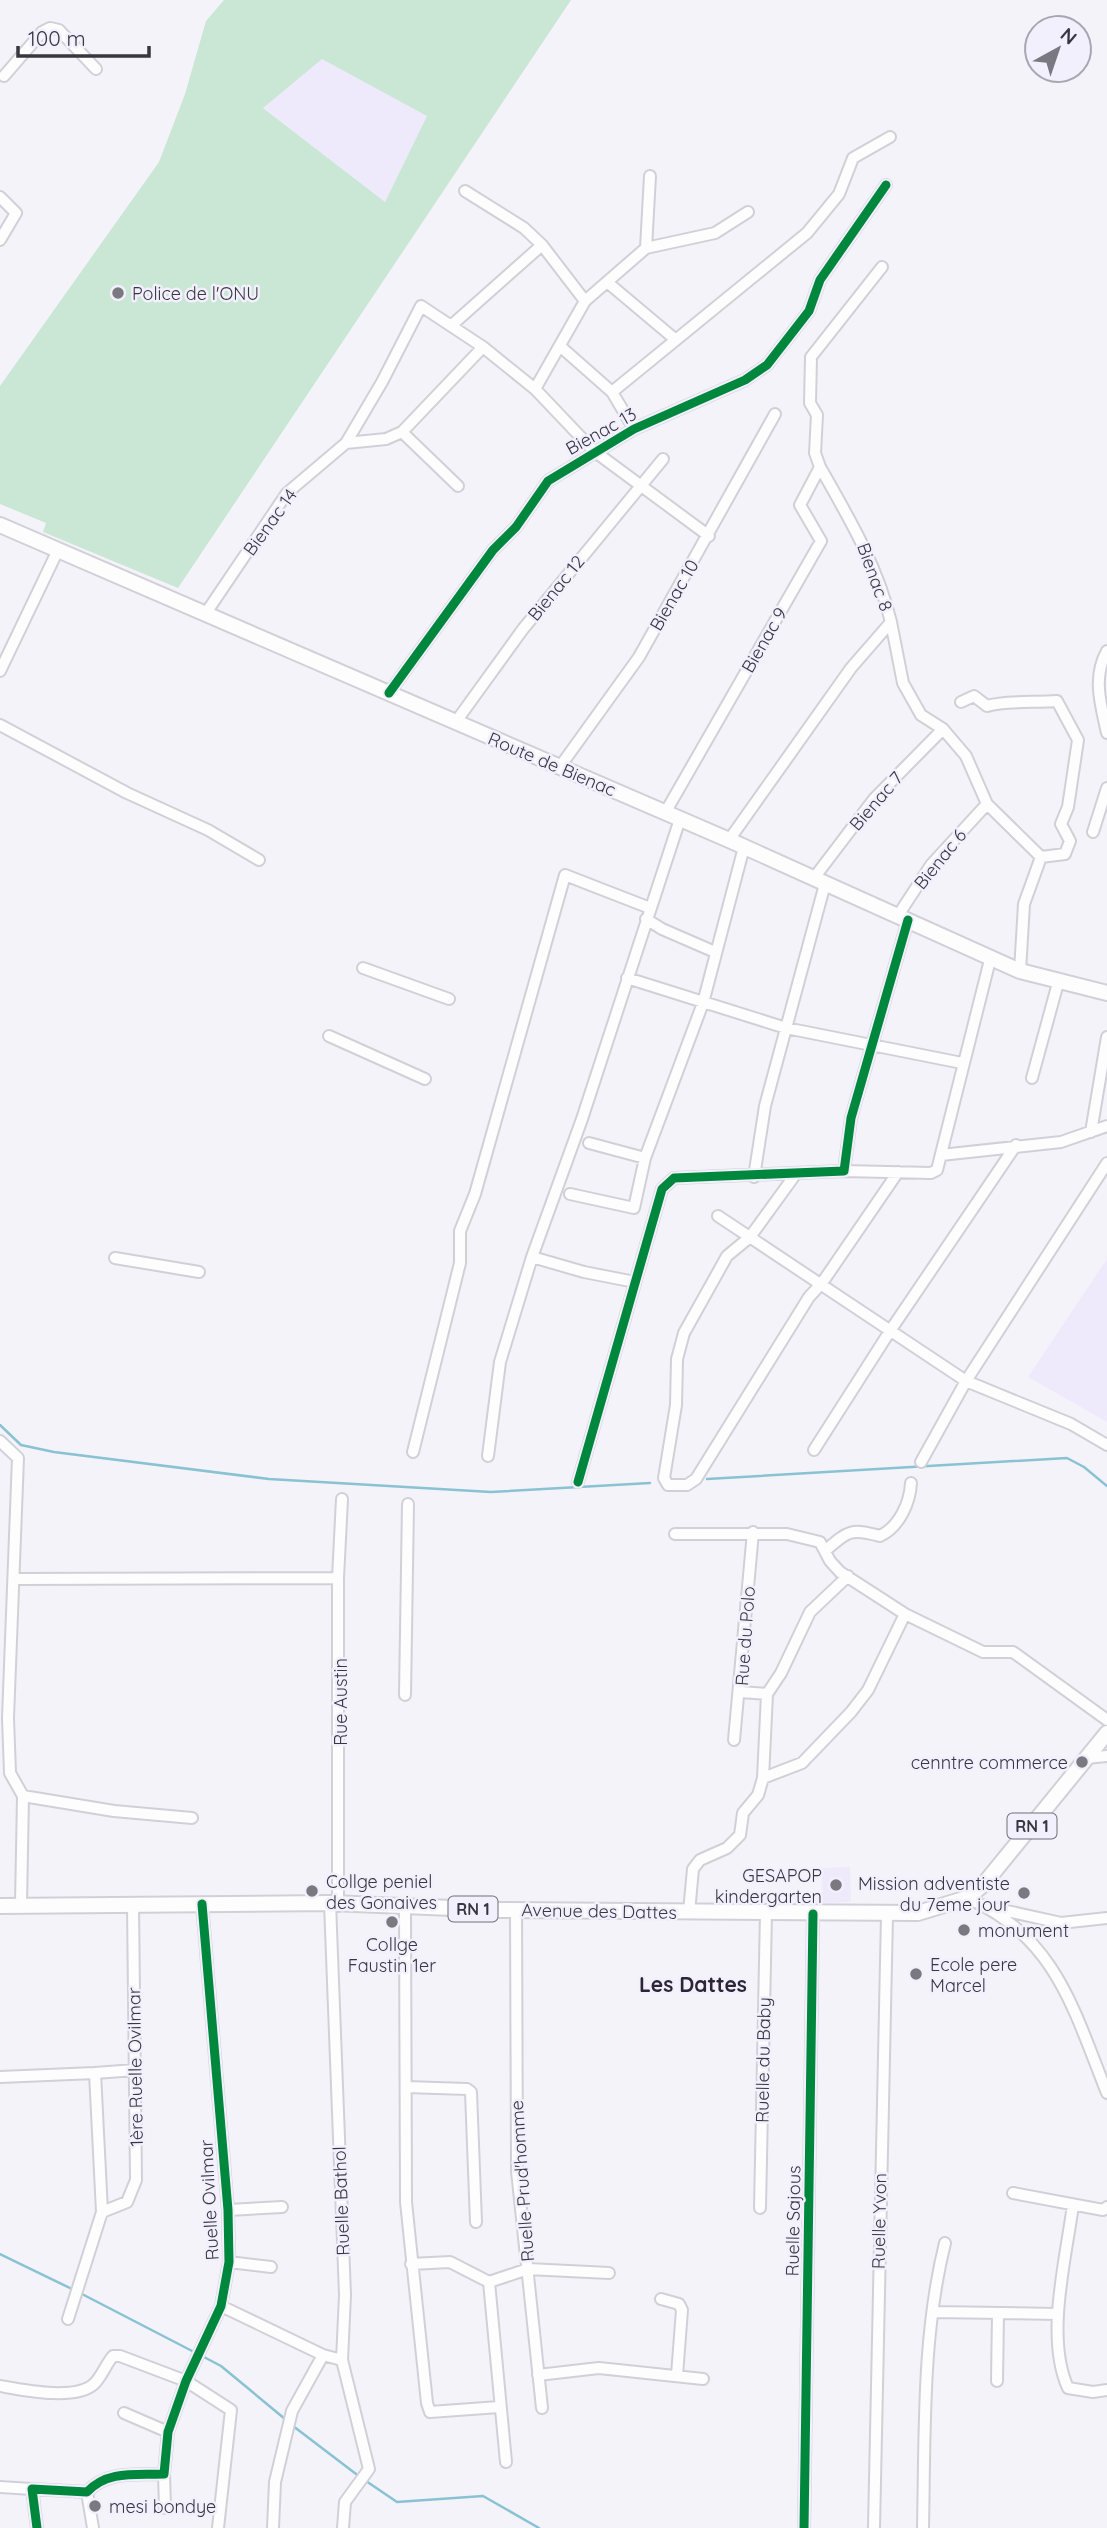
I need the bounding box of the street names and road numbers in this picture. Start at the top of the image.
street label: Bienac 13 [562,402,640,460]
street label: Bienac 14 [238,484,302,560]
street label: Bienac 8 [852,540,898,614]
street label: Bienac 12 [523,550,589,626]
street label: Bienac 10 [644,555,704,635]
street label: Bienac 9 [736,603,792,677]
street label: Route de Bienac [485,727,619,801]
street label: Bienac 7 [844,767,908,835]
street label: Bienac 6 [909,824,971,894]
street label: Rue du Polo [730,1585,760,1687]
street label: Rue Austin [329,1658,352,1746]
road number: RN 1 [1007,1814,1056,1838]
road number: RN 1 [448,1896,498,1922]
street label: Avenue des Dattes [521,1898,677,1924]
street label: 1ère Ruelle Ovilmar [122,1987,148,2147]
street label: Ruelle du Baby [750,1997,776,2123]
street label: Ruelle Prud'homme [505,2099,539,2263]
street label: Ruelle Ovilmar [194,2139,224,2261]
street label: Ruelle Bathol [328,2146,354,2256]
street label: Ruelle Sajous [781,2165,805,2277]
street label: Ruelle Yvon [867,2173,891,2269]

